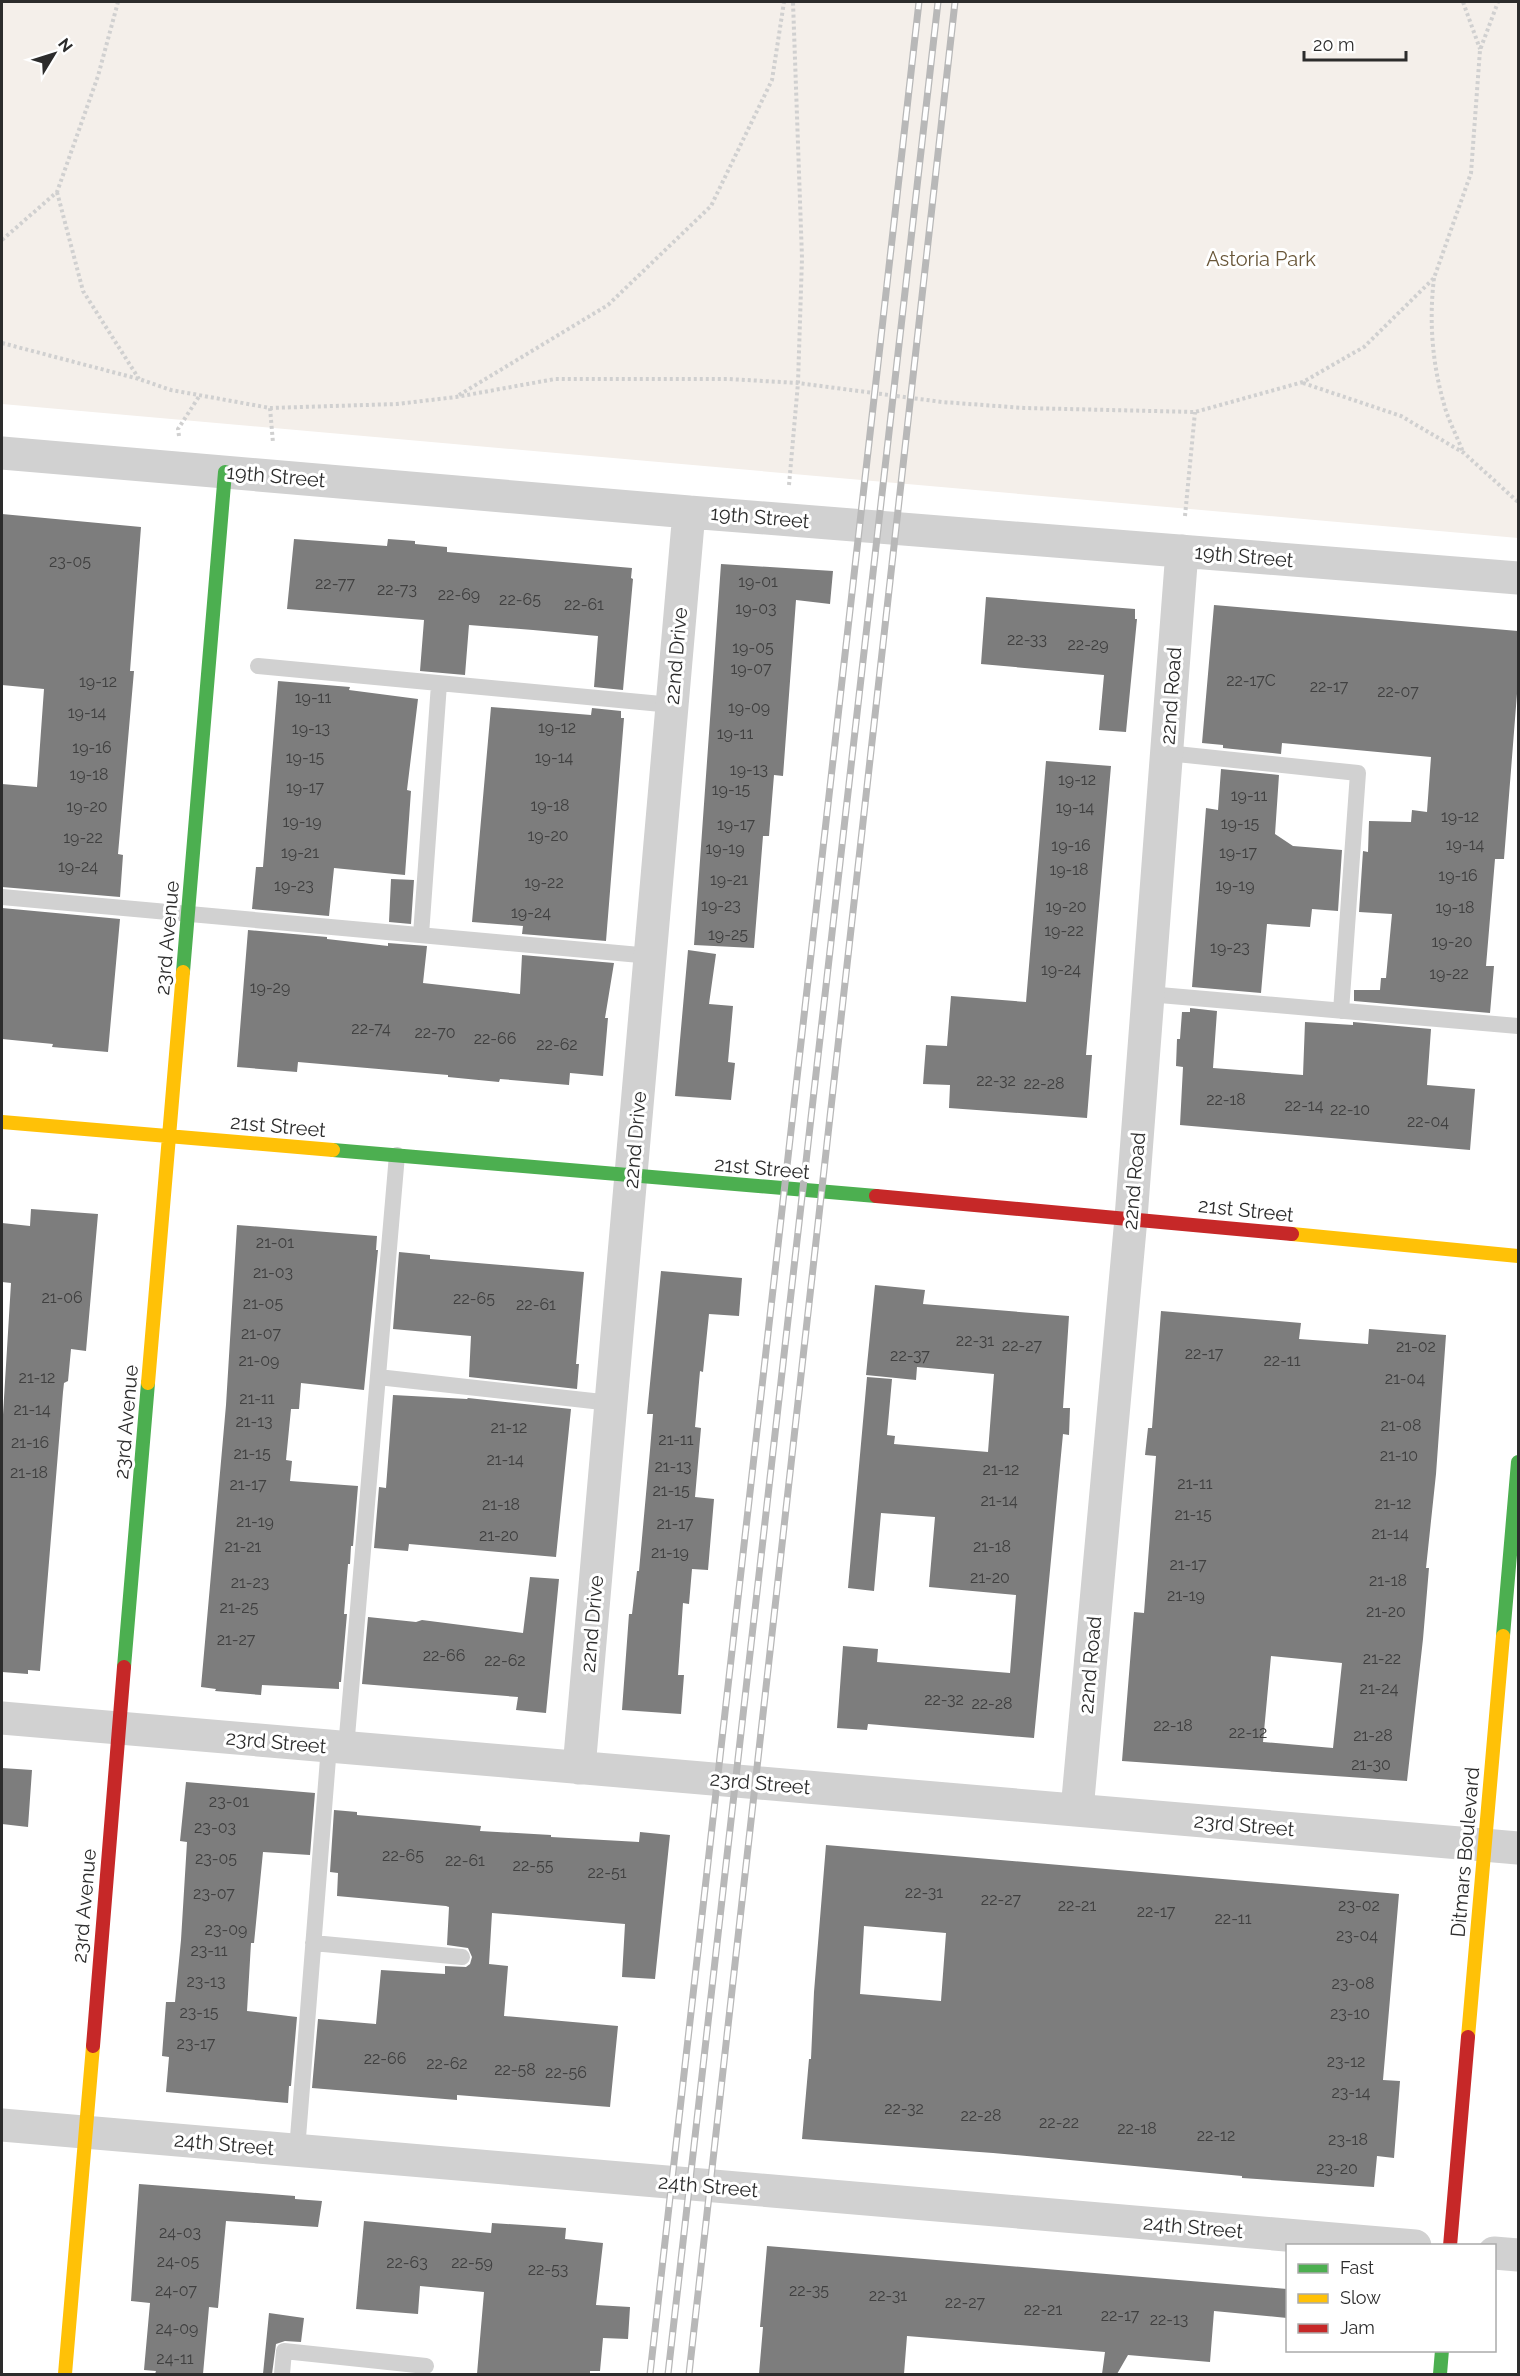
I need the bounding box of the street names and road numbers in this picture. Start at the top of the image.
street label: 19th Street [226,460,327,492]
street label: 19th Street [710,501,811,533]
street label: 19th Street [1194,540,1295,572]
street label: 22nd Drive [660,606,692,706]
street label: 22nd Road [1156,646,1186,746]
street label: 23rd Avenue [150,879,184,996]
street label: 22nd Drive [619,1090,651,1190]
street label: 21st Street [229,1110,327,1142]
street label: 22nd Road [1118,1131,1150,1231]
street label: 21st Street [713,1152,811,1184]
street label: 21st Street [1197,1193,1295,1227]
street label: 23rd Avenue [109,1363,143,1480]
street label: 22nd Drive [576,1574,608,1674]
street label: 22nd Road [1074,1615,1106,1715]
street label: 23rd Street [225,1726,328,1758]
street label: Ditmars Boulevard [1446,1766,1484,1938]
street label: 23rd Street [709,1767,812,1799]
street label: 23rd Street [1193,1809,1296,1841]
street label: 23rd Avenue [67,1847,101,1964]
street label: 24th Street [173,2128,275,2160]
street label: 24th Street [657,2170,759,2202]
street label: 24th Street [1142,2211,1244,2243]

